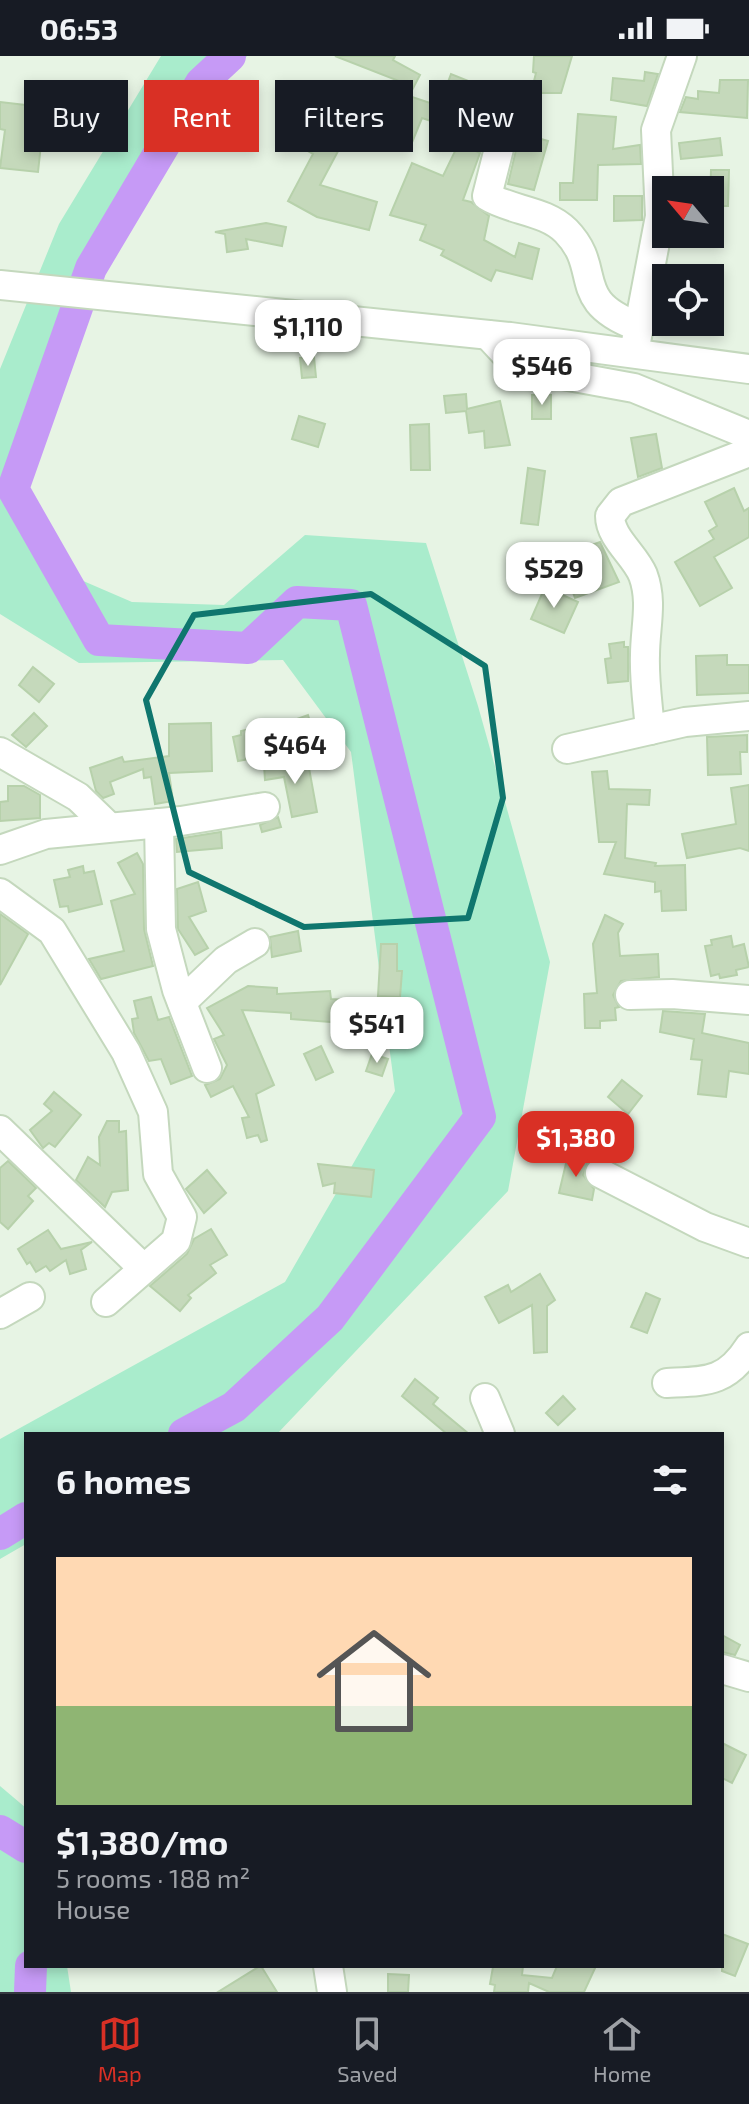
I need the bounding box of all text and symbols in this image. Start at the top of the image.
text: 06:53 [40,10,118,46]
chip: Buy [24,80,128,152]
chip: Rent [144,80,259,152]
chip: Filters [275,80,413,152]
chip: New [429,80,542,152]
north arrow [652,176,724,248]
map controls [652,176,724,336]
button: locate [652,264,724,336]
pin: $1,110 [243,300,373,368]
text: $1,110 [273,310,343,341]
pin: $546 [495,339,589,407]
text: $546 [511,349,573,380]
pin: $529 [507,542,601,610]
text: $529 [524,552,584,583]
pin: $464 [248,718,342,786]
text: $464 [263,728,327,759]
pin: $541 [330,997,424,1065]
text: $541 [348,1007,406,1038]
pin: $1,380 [511,1111,641,1179]
text: $1,380 [536,1121,616,1152]
icon: filters [648,1458,692,1502]
text: 6 homes [56,1460,191,1501]
icon: home [302,1609,446,1753]
text: $1,380/mo [56,1821,228,1862]
text: 5 rooms · 188 m² [56,1862,250,1893]
text: House [56,1893,130,1924]
tab: Map [98,2012,142,2086]
tab: Saved [337,2012,398,2086]
tab: Home [593,2012,651,2086]

